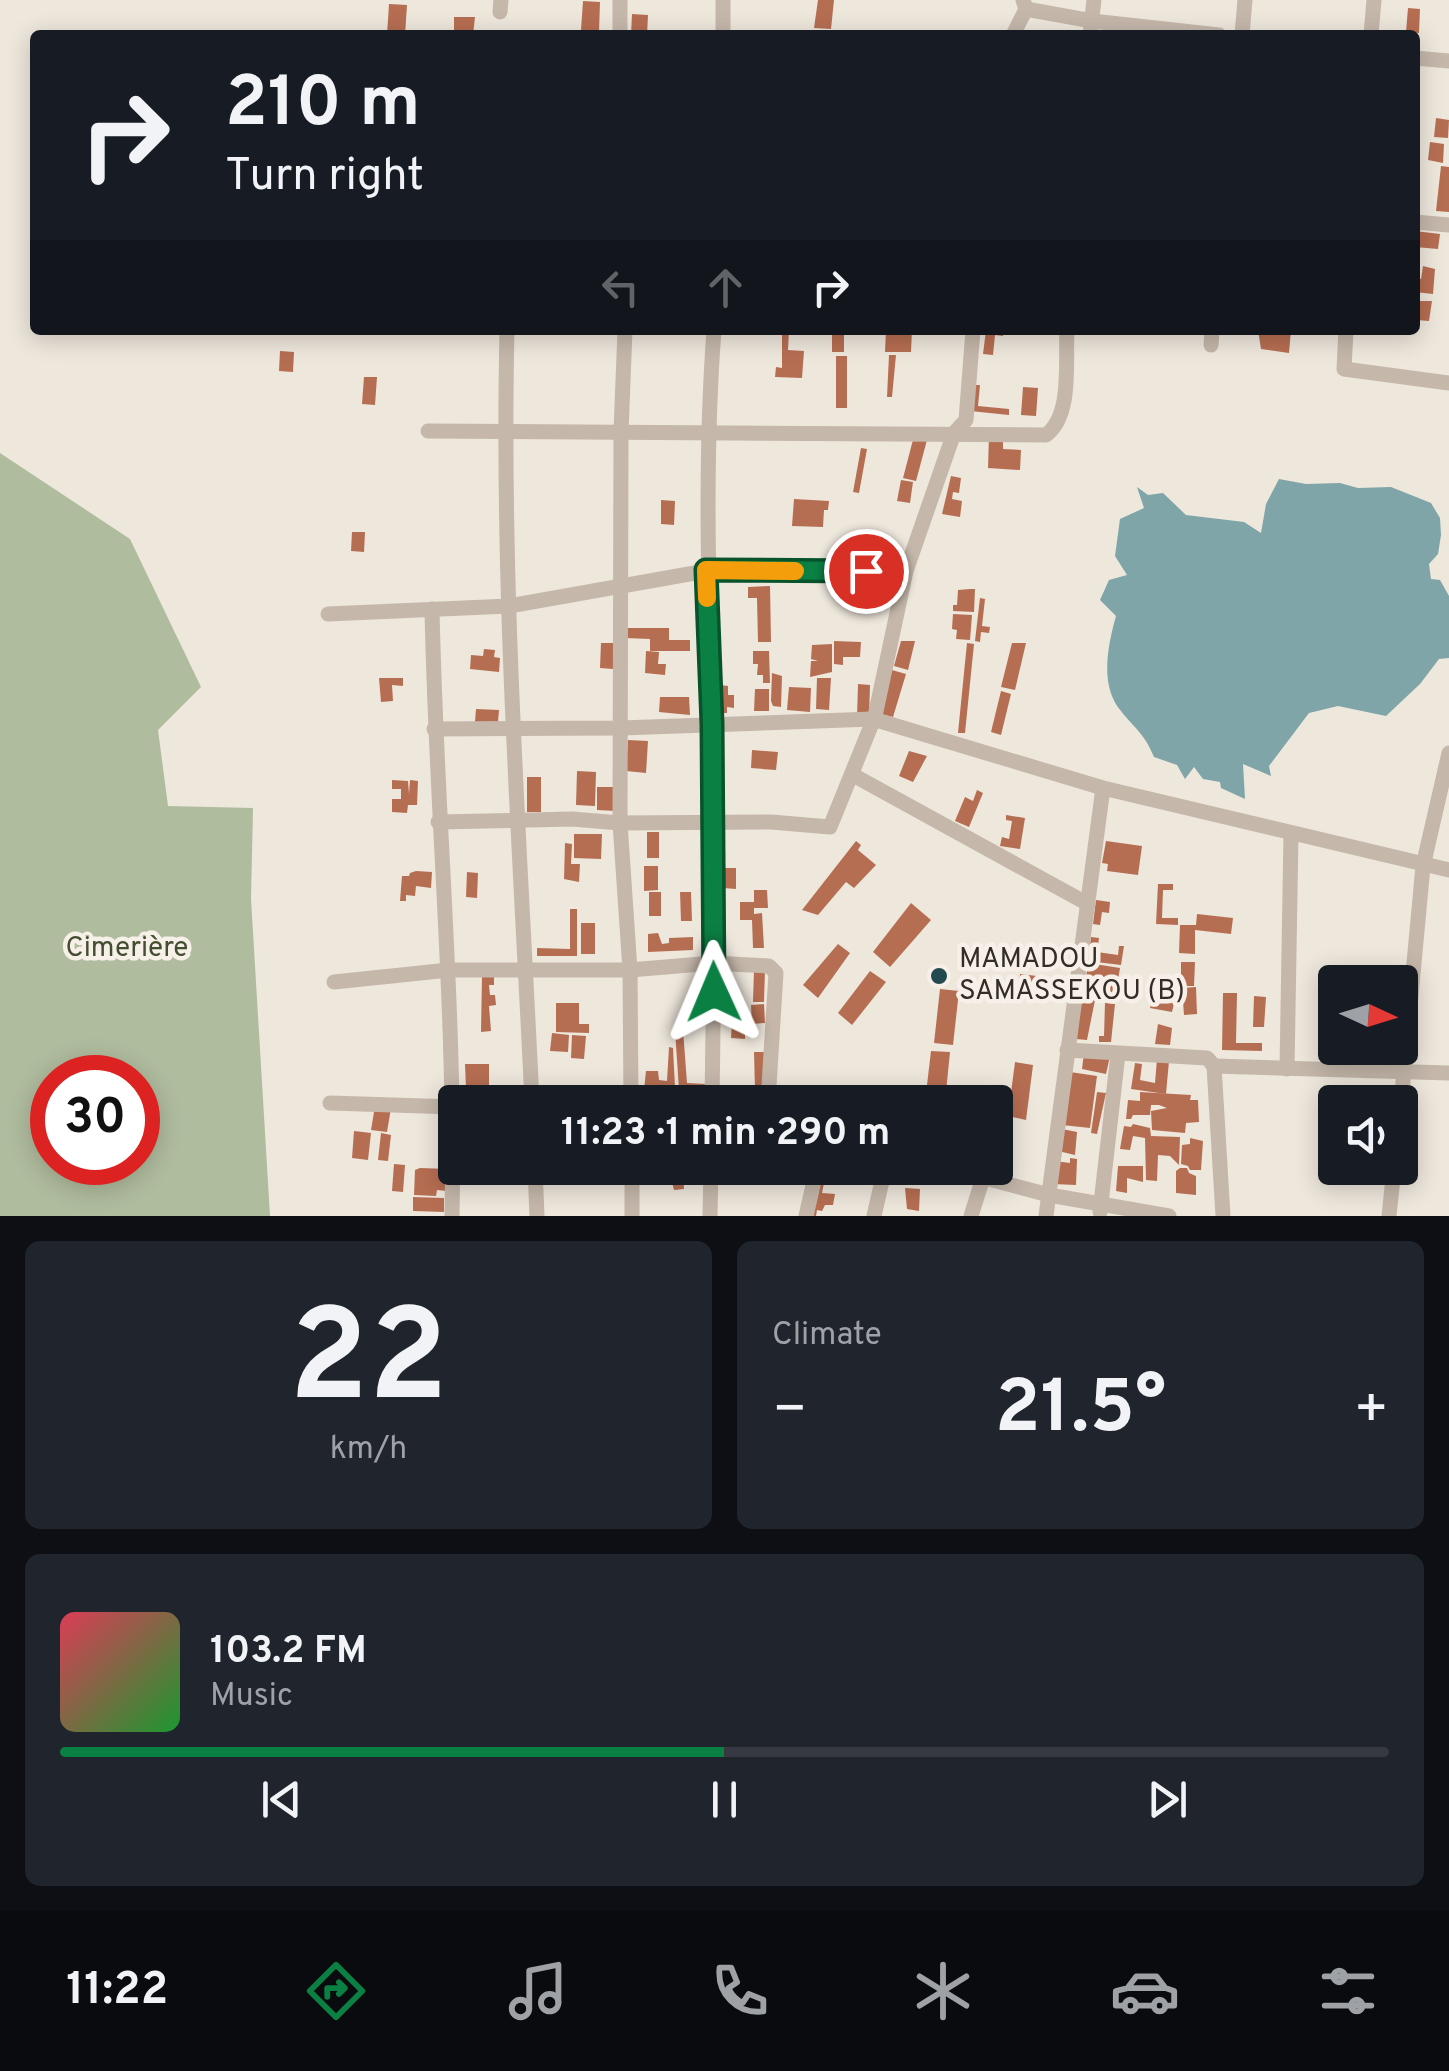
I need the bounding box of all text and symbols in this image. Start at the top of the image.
text: 210 m [225,62,421,151]
icon: right [60,70,190,200]
text: Turn right [225,149,424,206]
icon: left [593,260,648,315]
icon: ahead [698,260,753,315]
icon: right [803,260,858,315]
pin [824,529,909,614]
icon: arrive [839,544,894,599]
park label: Cimerière [66,931,188,967]
position arrow [662,940,766,1044]
place label: MAMADOU SAMASSEKOU (B) [959,942,1185,1010]
marker: MAMADOU SAMASSEKOU (B) [928,965,950,987]
north arrow [1318,965,1418,1065]
map controls [1318,965,1418,1185]
speed limit sign: 30 [30,1055,160,1185]
button: sound [1318,1085,1418,1185]
text: 11:23 · 1 min · 290 m [561,1110,890,1159]
text: 22 [289,1282,448,1447]
text: Climate [772,1316,882,1356]
text: 21.5° [995,1364,1166,1459]
text: − [772,1377,807,1447]
text: + [1354,1377,1389,1447]
text: km/h [330,1430,407,1470]
text: 103.2 FM [210,1628,367,1677]
text: Music [210,1677,293,1717]
icon: previous [254,1772,309,1827]
icon: pause [697,1772,752,1827]
icon: next [1140,1772,1195,1827]
icon: directions [301,1956,371,2026]
icon: music [503,1956,573,2026]
icon: phone [705,1956,775,2026]
icon: climate [908,1956,978,2026]
icon: car [1110,1956,1180,2026]
icon: filters [1313,1956,1383,2026]
text: 11:22 [66,1963,168,2020]

